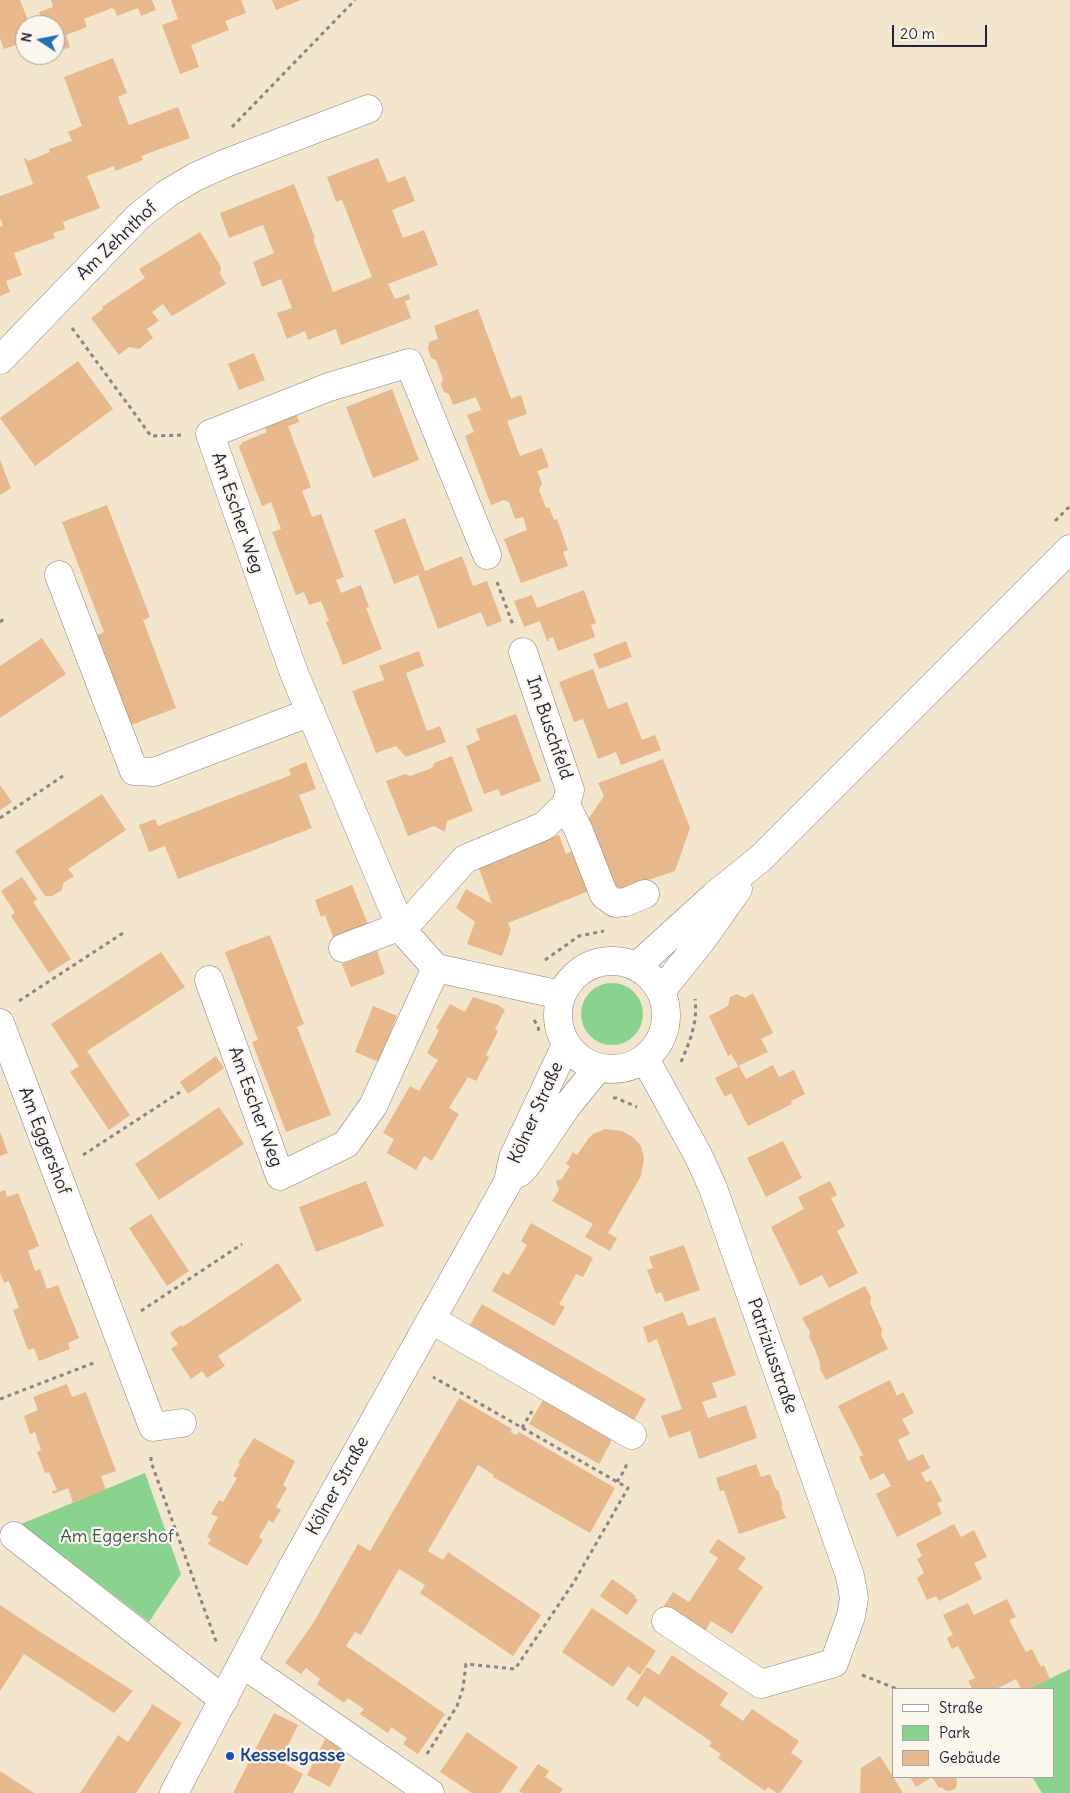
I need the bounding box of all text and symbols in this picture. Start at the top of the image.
north arrow [15,15,65,65]
scale bar [895,15,990,47]
text: 20 m [900,24,935,43]
text: N [16,31,36,44]
street label: Am Zehnthof [72,197,162,285]
street label: Am Escher Weg [206,450,268,576]
street label: Im Buschfeld [521,674,577,782]
street label: Am Escher Weg [223,1044,287,1170]
street label: Kölner Straße [504,1059,568,1167]
street label: Am Eggershof [14,1084,74,1198]
street label: Patriziusstraße [742,1295,802,1417]
street label: Kölner Straße [302,1433,374,1539]
park label: Am Eggershof [60,1526,174,1548]
legend [892,1688,1055,1778]
text: Straße [939,1698,983,1717]
text: Park [939,1723,970,1742]
place label: Kesselsgasse [240,1745,345,1767]
text: Gebäude [939,1748,1000,1767]
marker: Kesselsgasse [224,1750,236,1762]

